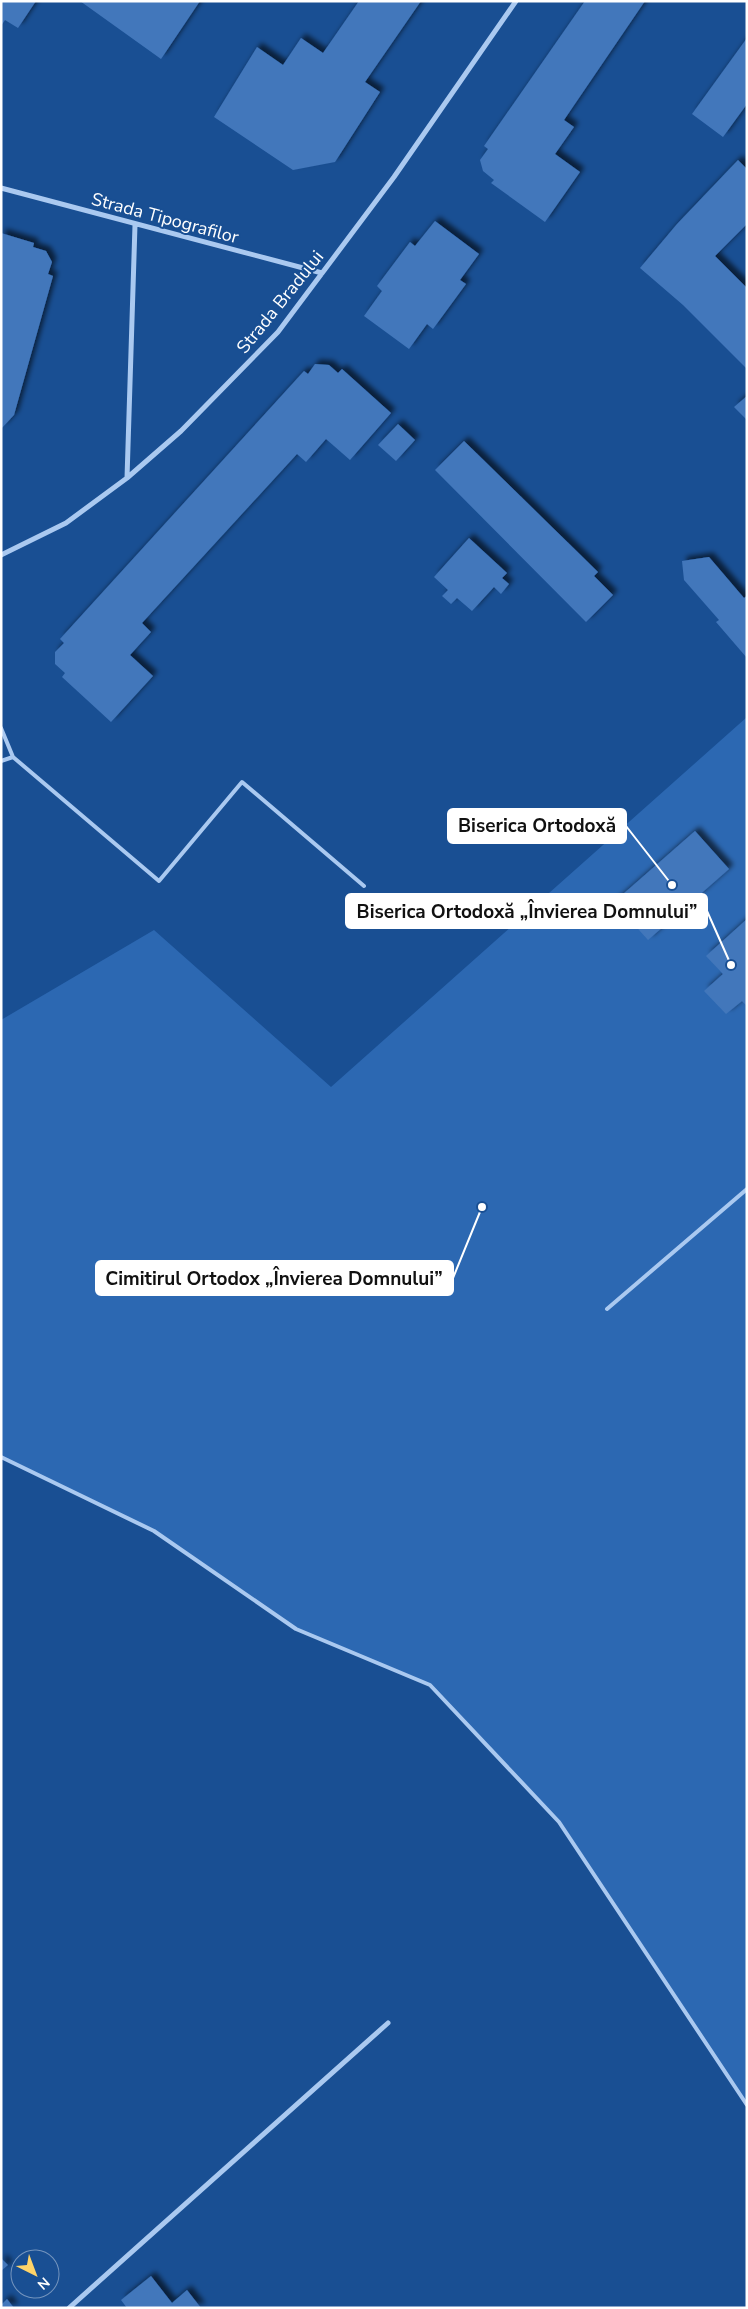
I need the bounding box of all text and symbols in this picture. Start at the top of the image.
street label: Strada Tipografilor [89,187,242,249]
street label: Strada Bradului [231,245,329,359]
callout: Biserica Ortodoxă [448,809,626,843]
text: Biserica Ortodoxă [458,813,616,839]
callout: Biserica Ortodoxă „Învierea Domnului” [346,894,707,928]
text: Biserica Ortodoxă „Învierea Domnului” [357,899,697,925]
callout: Cimitirul Ortodox „Învierea Domnului” [96,1261,453,1295]
text: Cimitirul Ortodox „Învierea Domnului” [105,1266,443,1292]
north arrow [10,2249,60,2299]
text: N [33,2273,54,2294]

